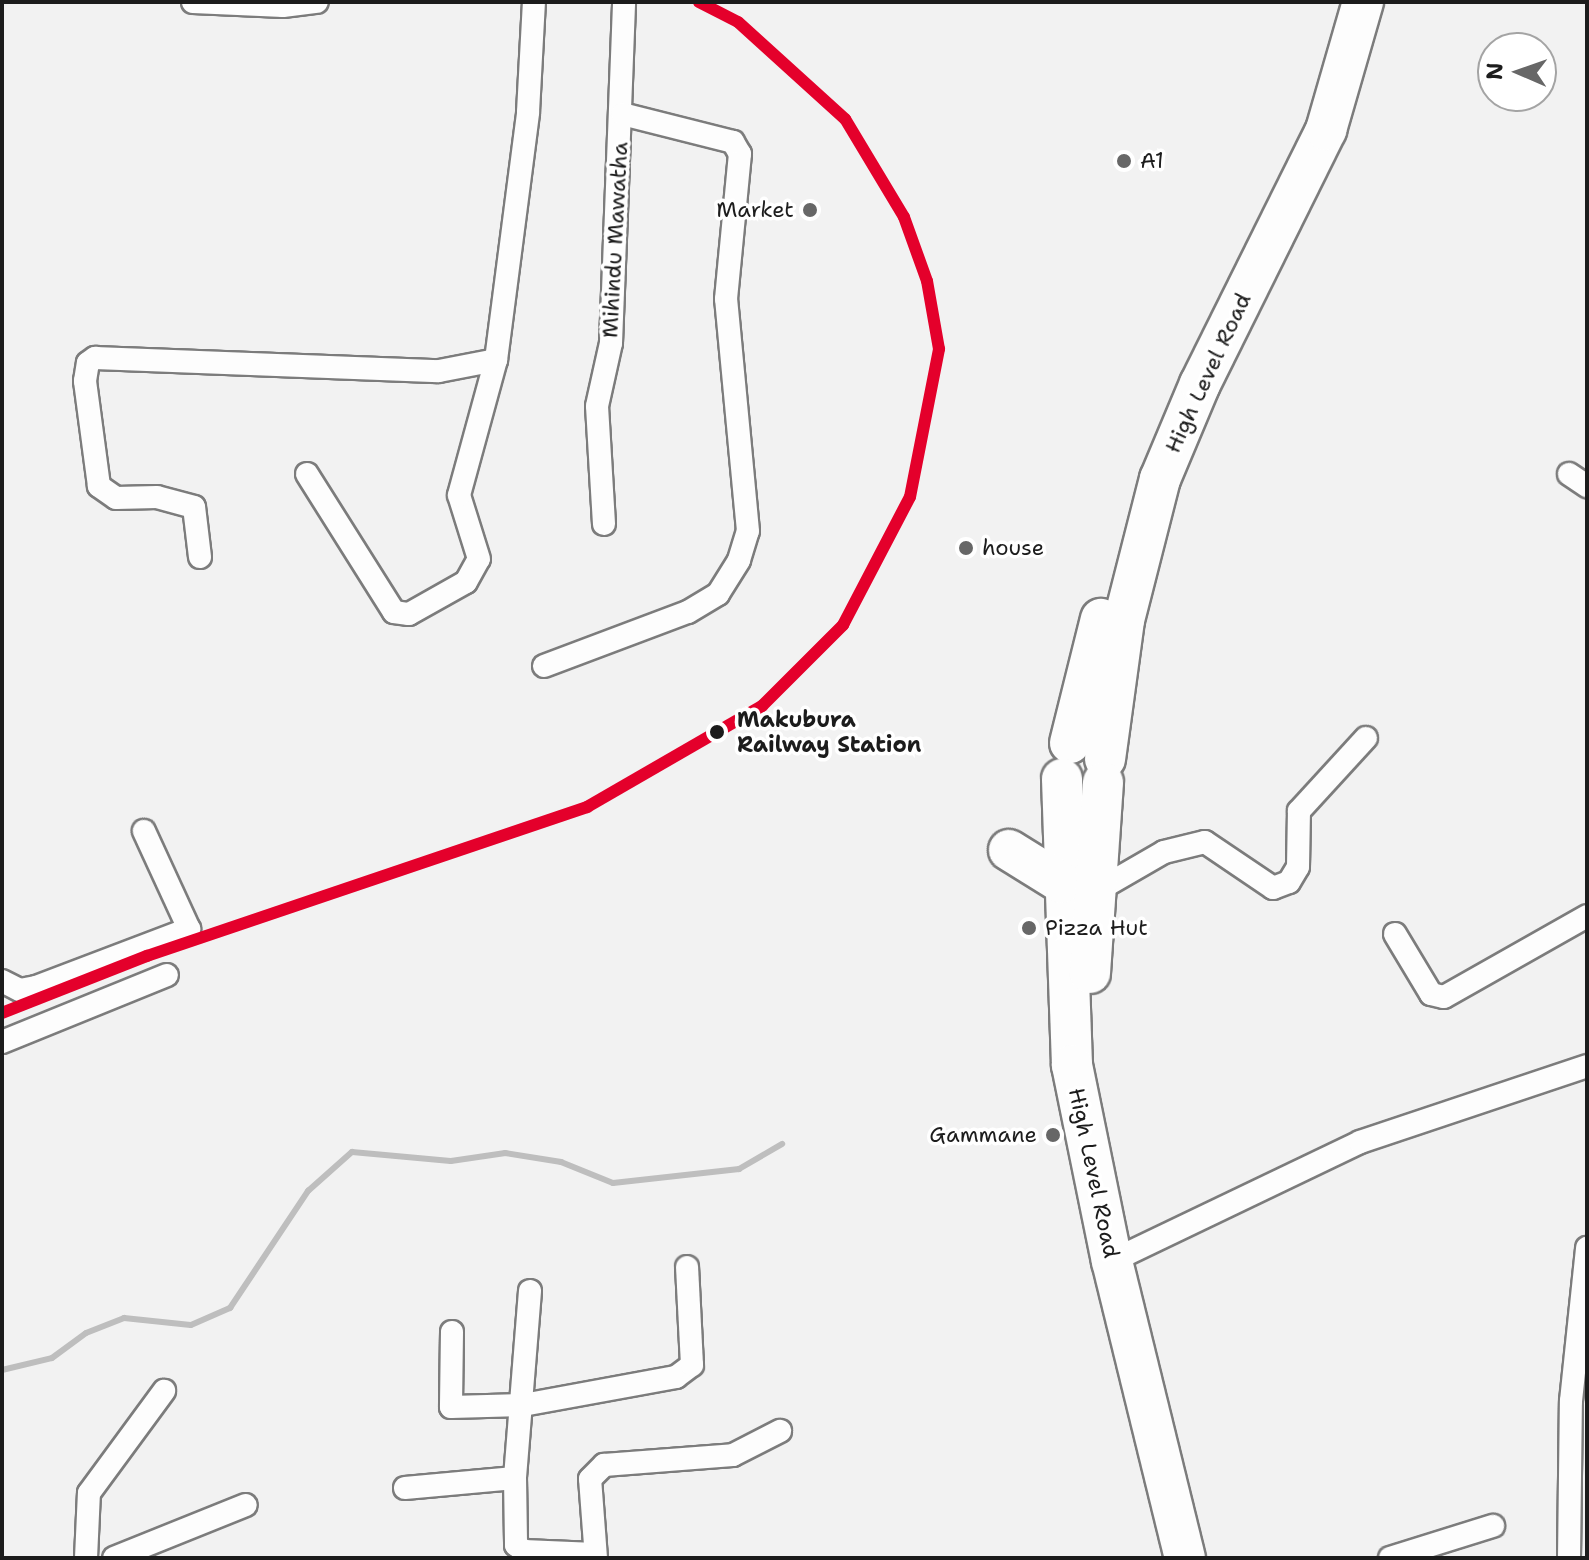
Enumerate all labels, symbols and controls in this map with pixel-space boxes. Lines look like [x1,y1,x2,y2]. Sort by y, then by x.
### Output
north arrow [1477,32,1557,112]
text: N [1480,62,1509,80]
street label: Mihindu Mawatha [597,141,633,339]
place label: A1 [1140,148,1164,174]
marker: A1 [1115,152,1133,170]
place label: Market [716,197,794,223]
marker: Market [801,201,819,219]
street label: High Level Road [1159,289,1257,457]
place label: house [982,535,1044,561]
marker: house [957,539,975,557]
place label: Makubura Railway Station [737,706,921,758]
marker: Makubura Railway Station [704,719,730,745]
place label: Pizza Hut [1045,915,1148,941]
marker: Pizza Hut [1020,919,1038,937]
street label: High Level Road [1063,1086,1125,1260]
place label: Gammane [929,1122,1037,1148]
marker: Gammane [1044,1126,1062,1144]

